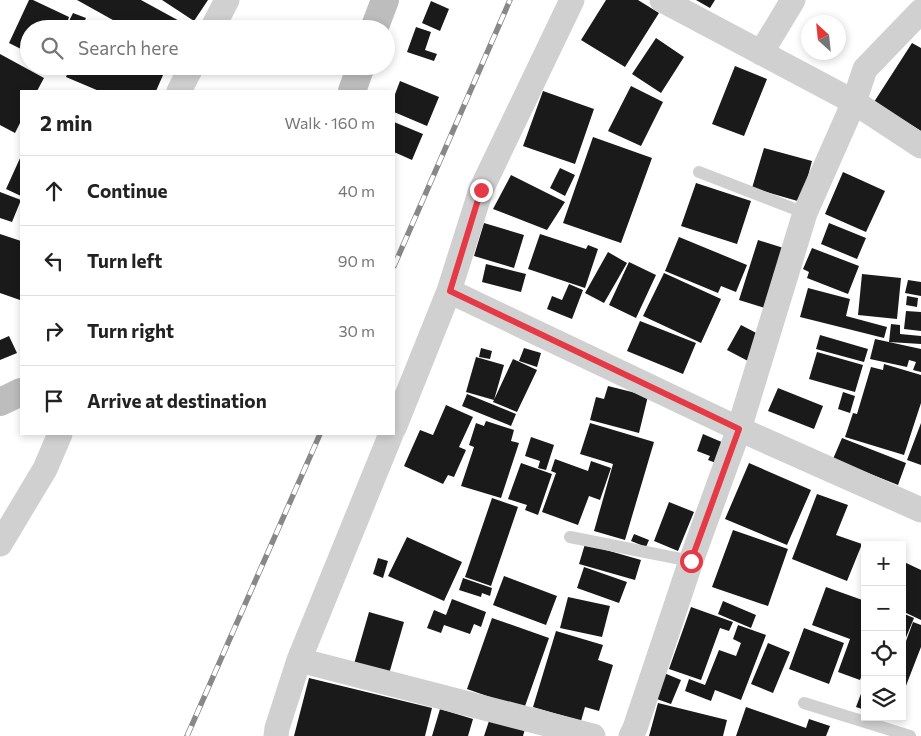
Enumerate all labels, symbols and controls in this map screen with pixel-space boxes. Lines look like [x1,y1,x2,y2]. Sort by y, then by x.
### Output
north arrow [801,15,846,60]
search box [20,20,395,75]
icon: search [38,34,66,62]
text: Search here [78,36,178,59]
text: 2 min [40,110,92,135]
text: Walk · 160 m [285,113,375,132]
icon: ahead [40,177,68,205]
text: Continue [87,179,167,202]
route end [470,179,493,202]
text: 40 m [338,181,375,200]
icon: left [40,247,68,275]
text: Turn left [87,249,162,272]
text: 90 m [338,251,375,270]
icon: right [40,317,68,345]
text: Turn right [87,319,174,342]
text: 30 m [338,321,375,340]
icon: arrive [40,387,68,415]
text: Arrive at destination [87,389,267,412]
map controls [861,541,906,721]
button: + [861,541,906,586]
route start [680,550,703,573]
button: − [861,586,906,631]
button: locate [861,631,906,676]
button: layers [861,676,906,721]

